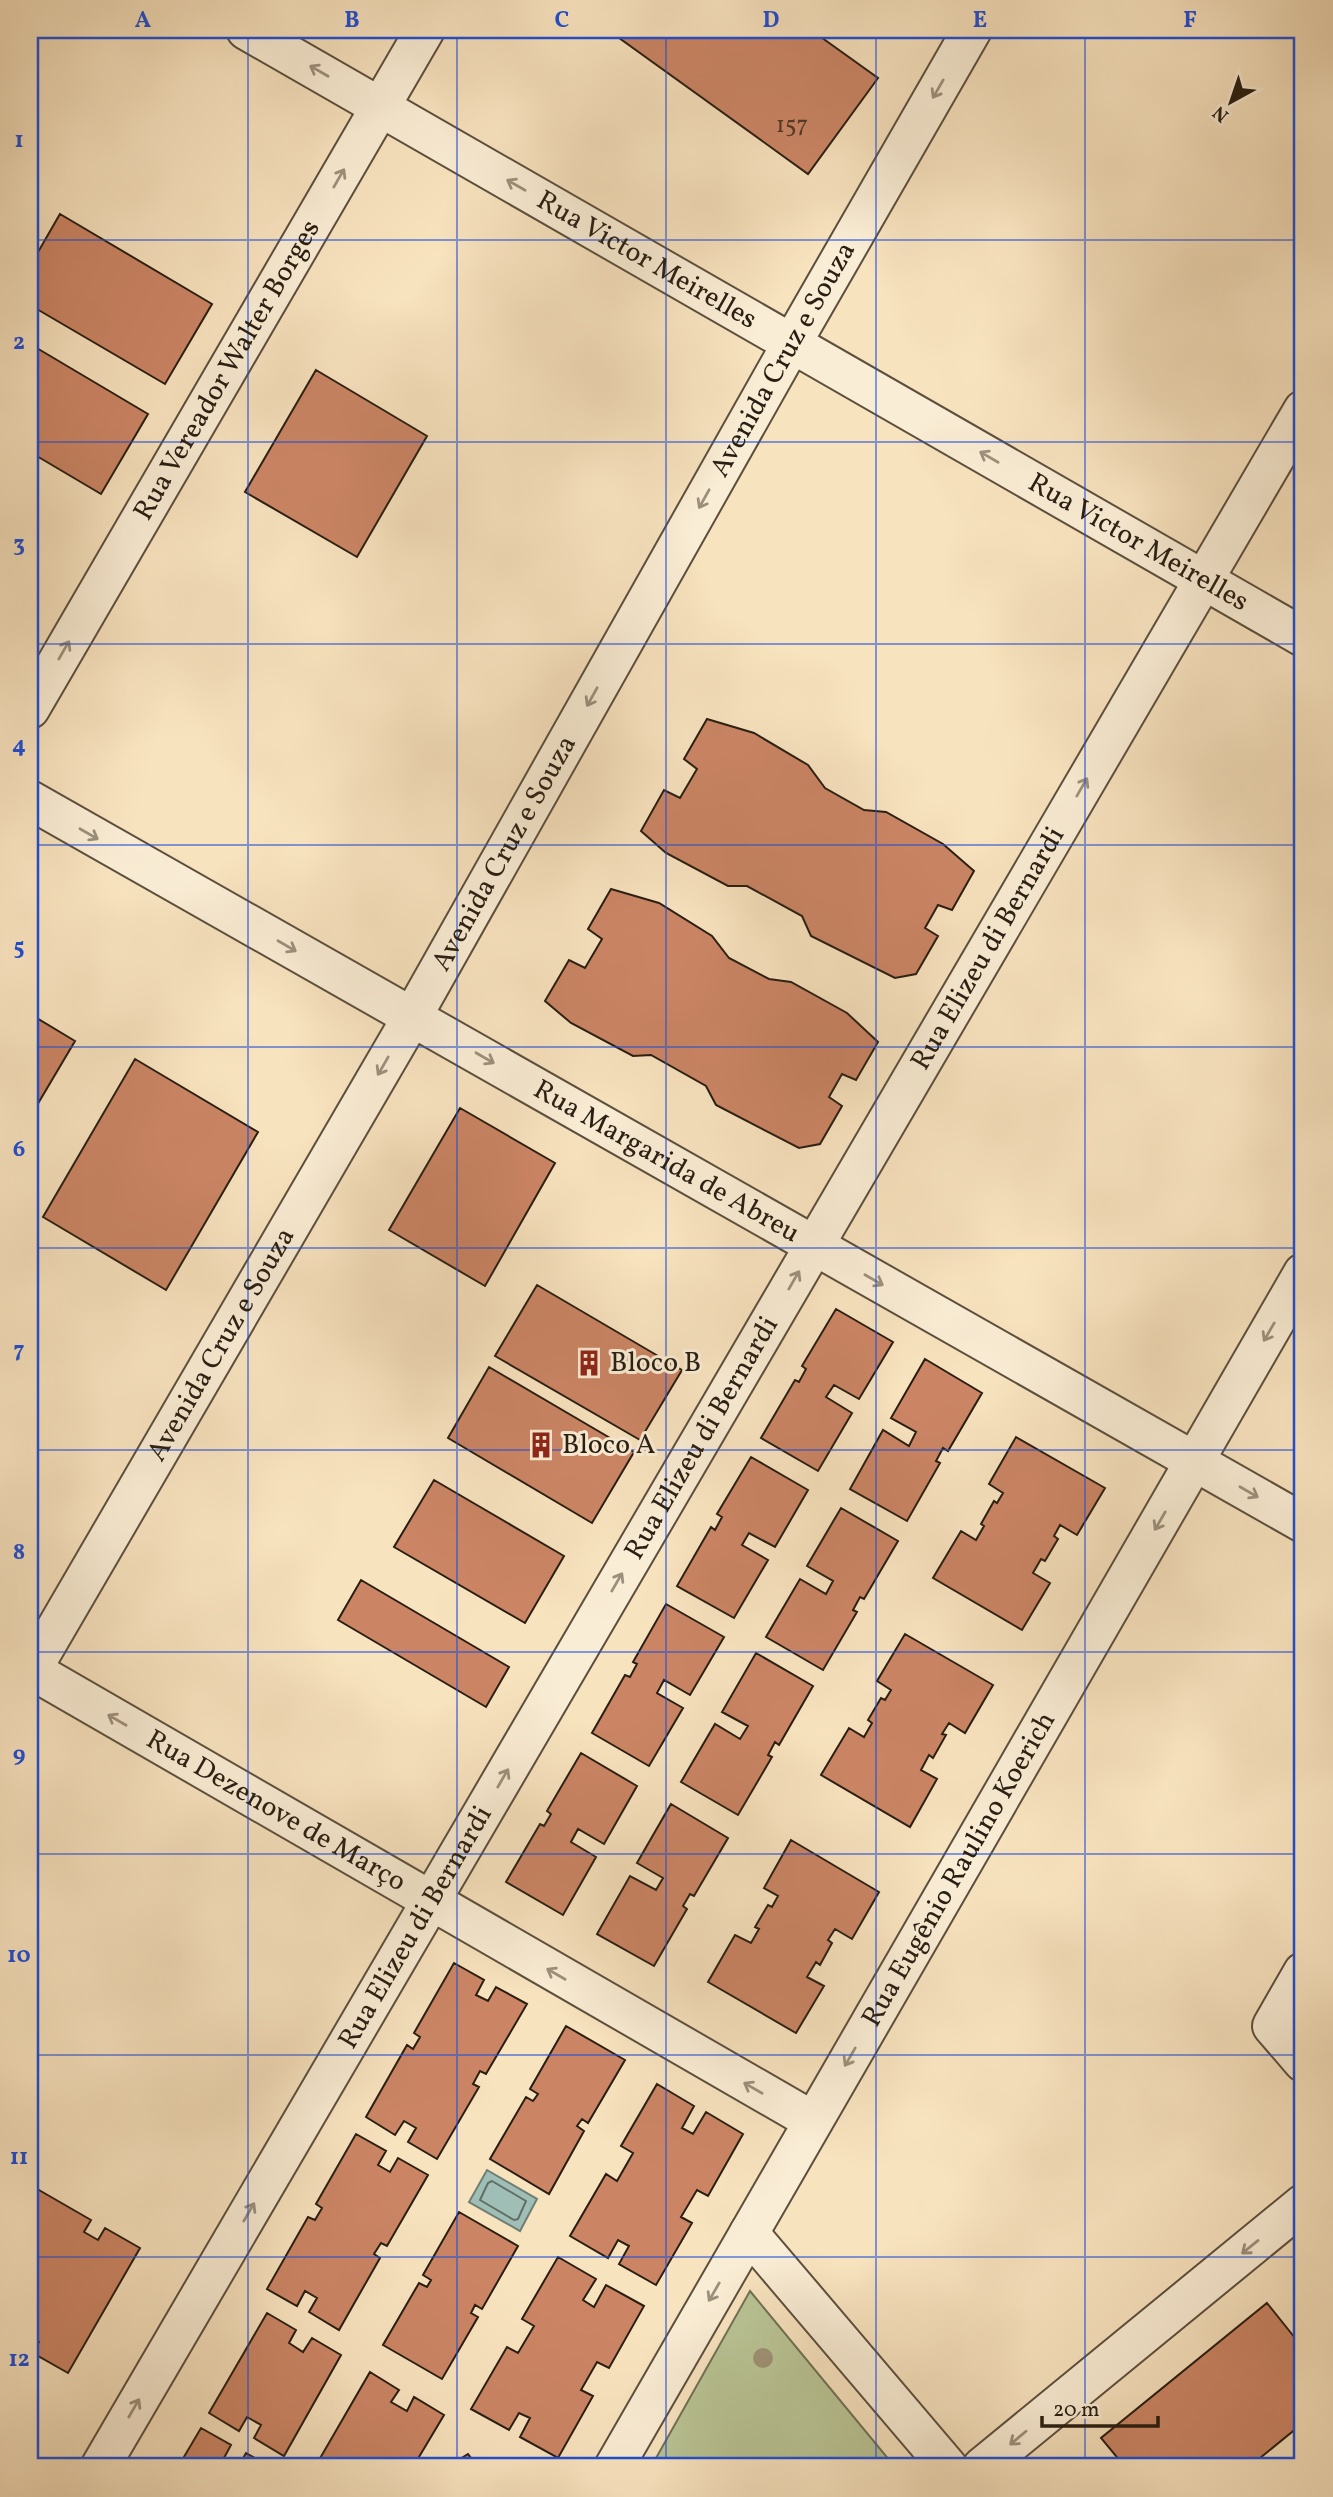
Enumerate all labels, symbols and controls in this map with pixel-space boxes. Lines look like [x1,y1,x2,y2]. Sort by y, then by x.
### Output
text: A [135,5,151,37]
text: B [344,5,360,37]
text: C [555,5,569,37]
text: D [763,5,780,37]
text: E [973,5,987,37]
text: F [1183,5,1197,37]
one-way arrow [309,64,329,78]
north arrow [1196,66,1266,136]
one-way arrow [931,78,944,99]
text: N [1208,99,1235,128]
house number: 157 [776,109,808,143]
text: 1 [14,125,24,157]
one-way arrow [332,169,346,189]
one-way arrow [506,177,526,191]
street label: Rua Victor Meirelles [529,181,764,339]
street label: Rua Vereador Walter Borges [124,213,330,528]
street label: Avenida Cruz e Souza [701,235,866,484]
text: 2 [13,327,25,359]
one-way arrow [980,449,1000,463]
street label: Rua Victor Meirelles [1021,464,1256,621]
one-way arrow [697,489,711,509]
text: 3 [13,529,25,561]
one-way arrow [58,640,71,661]
one-way arrow [585,687,599,707]
street label: Avenida Cruz e Souza [422,728,586,978]
text: 4 [12,730,26,762]
one-way arrow [1075,778,1089,798]
street label: Rua Elizeu di Bernardi [902,820,1074,1077]
one-way arrow [78,828,99,841]
text: 5 [13,932,25,964]
one-way arrow [276,940,297,953]
one-way arrow [474,1052,494,1066]
one-way arrow [376,1056,390,1076]
street label: Rua Margarida de Abreu [526,1070,807,1253]
text: 6 [13,1134,25,1166]
street label: Avenida Cruz e Souza [138,1220,305,1469]
one-way arrow [788,1270,801,1291]
one-way arrow [864,1273,884,1287]
street label: Rua Elizeu di Bernardi [615,1309,788,1567]
one-way arrow [1262,1322,1276,1342]
text: 7 [14,1335,25,1367]
place label: Bloco B [610,1344,701,1383]
building icon: Bloco B [574,1348,604,1378]
place label: Bloco A [562,1426,656,1465]
building icon: Bloco A [526,1430,556,1460]
one-way arrow [1238,1485,1258,1499]
one-way arrow [1153,1510,1167,1530]
text: 8 [13,1537,25,1569]
one-way arrow [611,1573,625,1593]
street label: Rua Eugênio Raulino Koerich [852,1705,1065,2034]
one-way arrow [108,1712,128,1726]
street label: Rua Dezenove de Março [139,1721,413,1901]
text: 9 [13,1739,25,1771]
one-way arrow [496,1769,510,1789]
street label: Rua Elizeu di Bernardi [329,1799,502,2056]
text: 10 [7,1940,31,1972]
one-way arrow [547,1967,567,1981]
one-way arrow [843,2046,856,2067]
one-way arrow [744,2080,764,2094]
text: 11 [10,2142,28,2174]
one-way arrow [242,2202,256,2222]
one-way arrow [1242,2239,1260,2255]
one-way arrow [707,2282,721,2302]
text: 12 [8,2344,30,2376]
scale bar [1042,2385,1158,2429]
text: 20 m [1053,2396,1099,2425]
one-way arrow [128,2399,142,2419]
one-way arrow [1009,2430,1027,2446]

